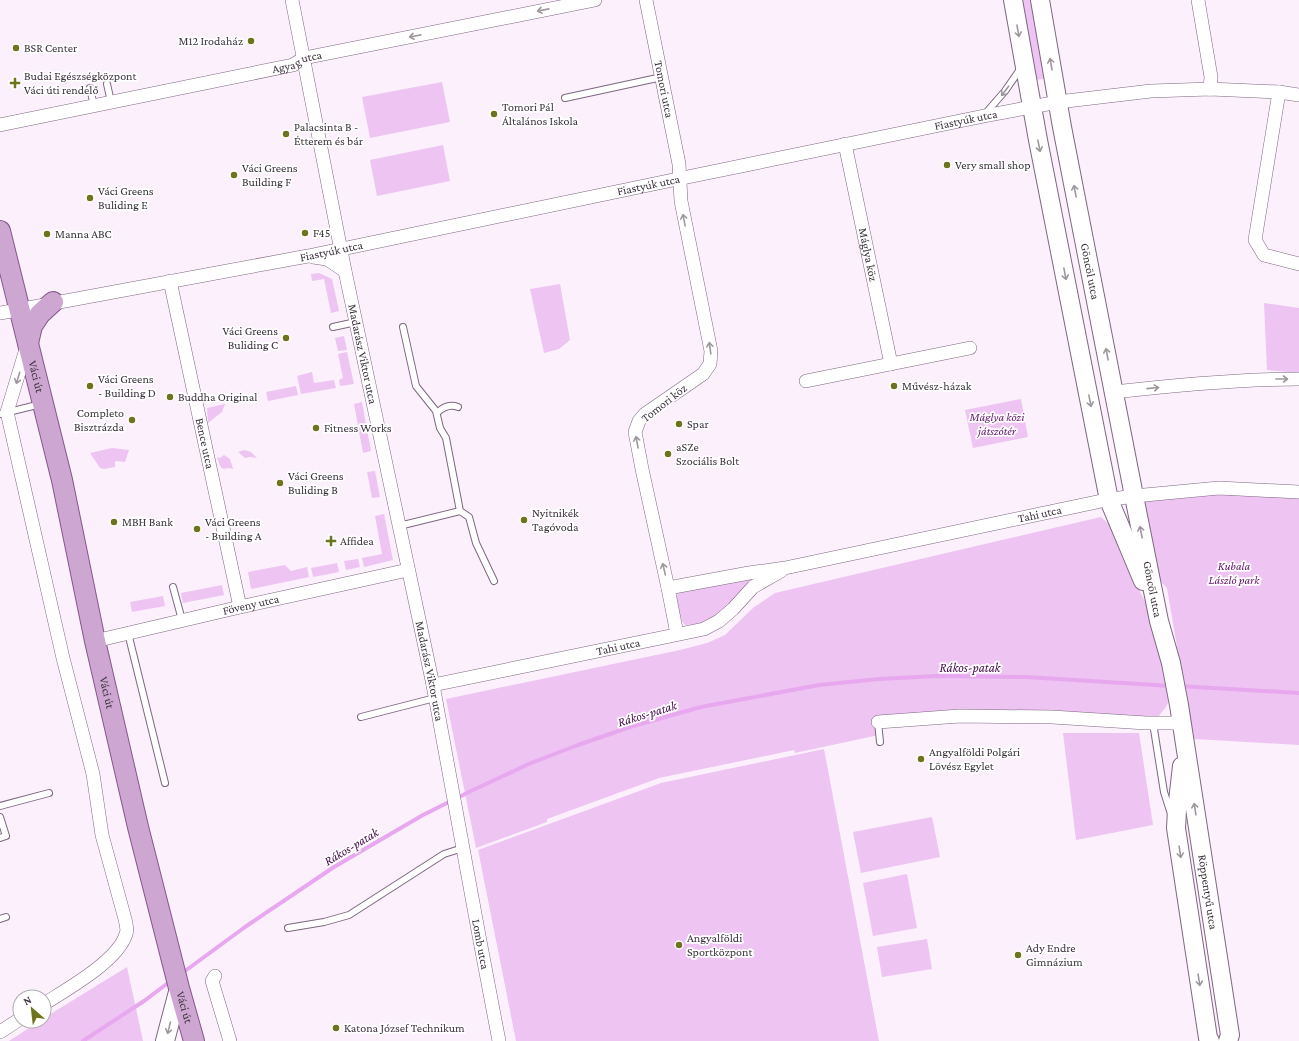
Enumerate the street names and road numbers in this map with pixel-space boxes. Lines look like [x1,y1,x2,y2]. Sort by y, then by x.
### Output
street label: Agyag utca [271,48,324,76]
street label: Tomori utca [651,59,677,119]
street label: Fiastyúk utca [933,107,999,133]
street label: Fiastyúk utca [616,172,682,198]
street label: Máglya köz [856,227,881,283]
street label: Fiastyúk utca [299,238,364,264]
street label: Göncöl utca [1078,242,1103,301]
street label: Madarász Viktor utca [345,303,380,406]
street label: Váci út [26,359,47,395]
street label: Tomori köz [638,381,690,425]
street label: Bence utca [193,417,217,470]
street label: Tahi utca [1016,503,1063,526]
street label: Göncöl utca [1140,560,1165,619]
street label: Föveny utca [221,592,281,618]
street label: Madarász Viktor utca [413,620,447,723]
street label: Tahi utca [595,635,642,658]
street label: Váci út [96,675,118,711]
street label: Röppentyű utca [1195,854,1221,931]
street label: Lomb utca [469,918,492,971]
street label: Váci út [173,990,196,1026]

